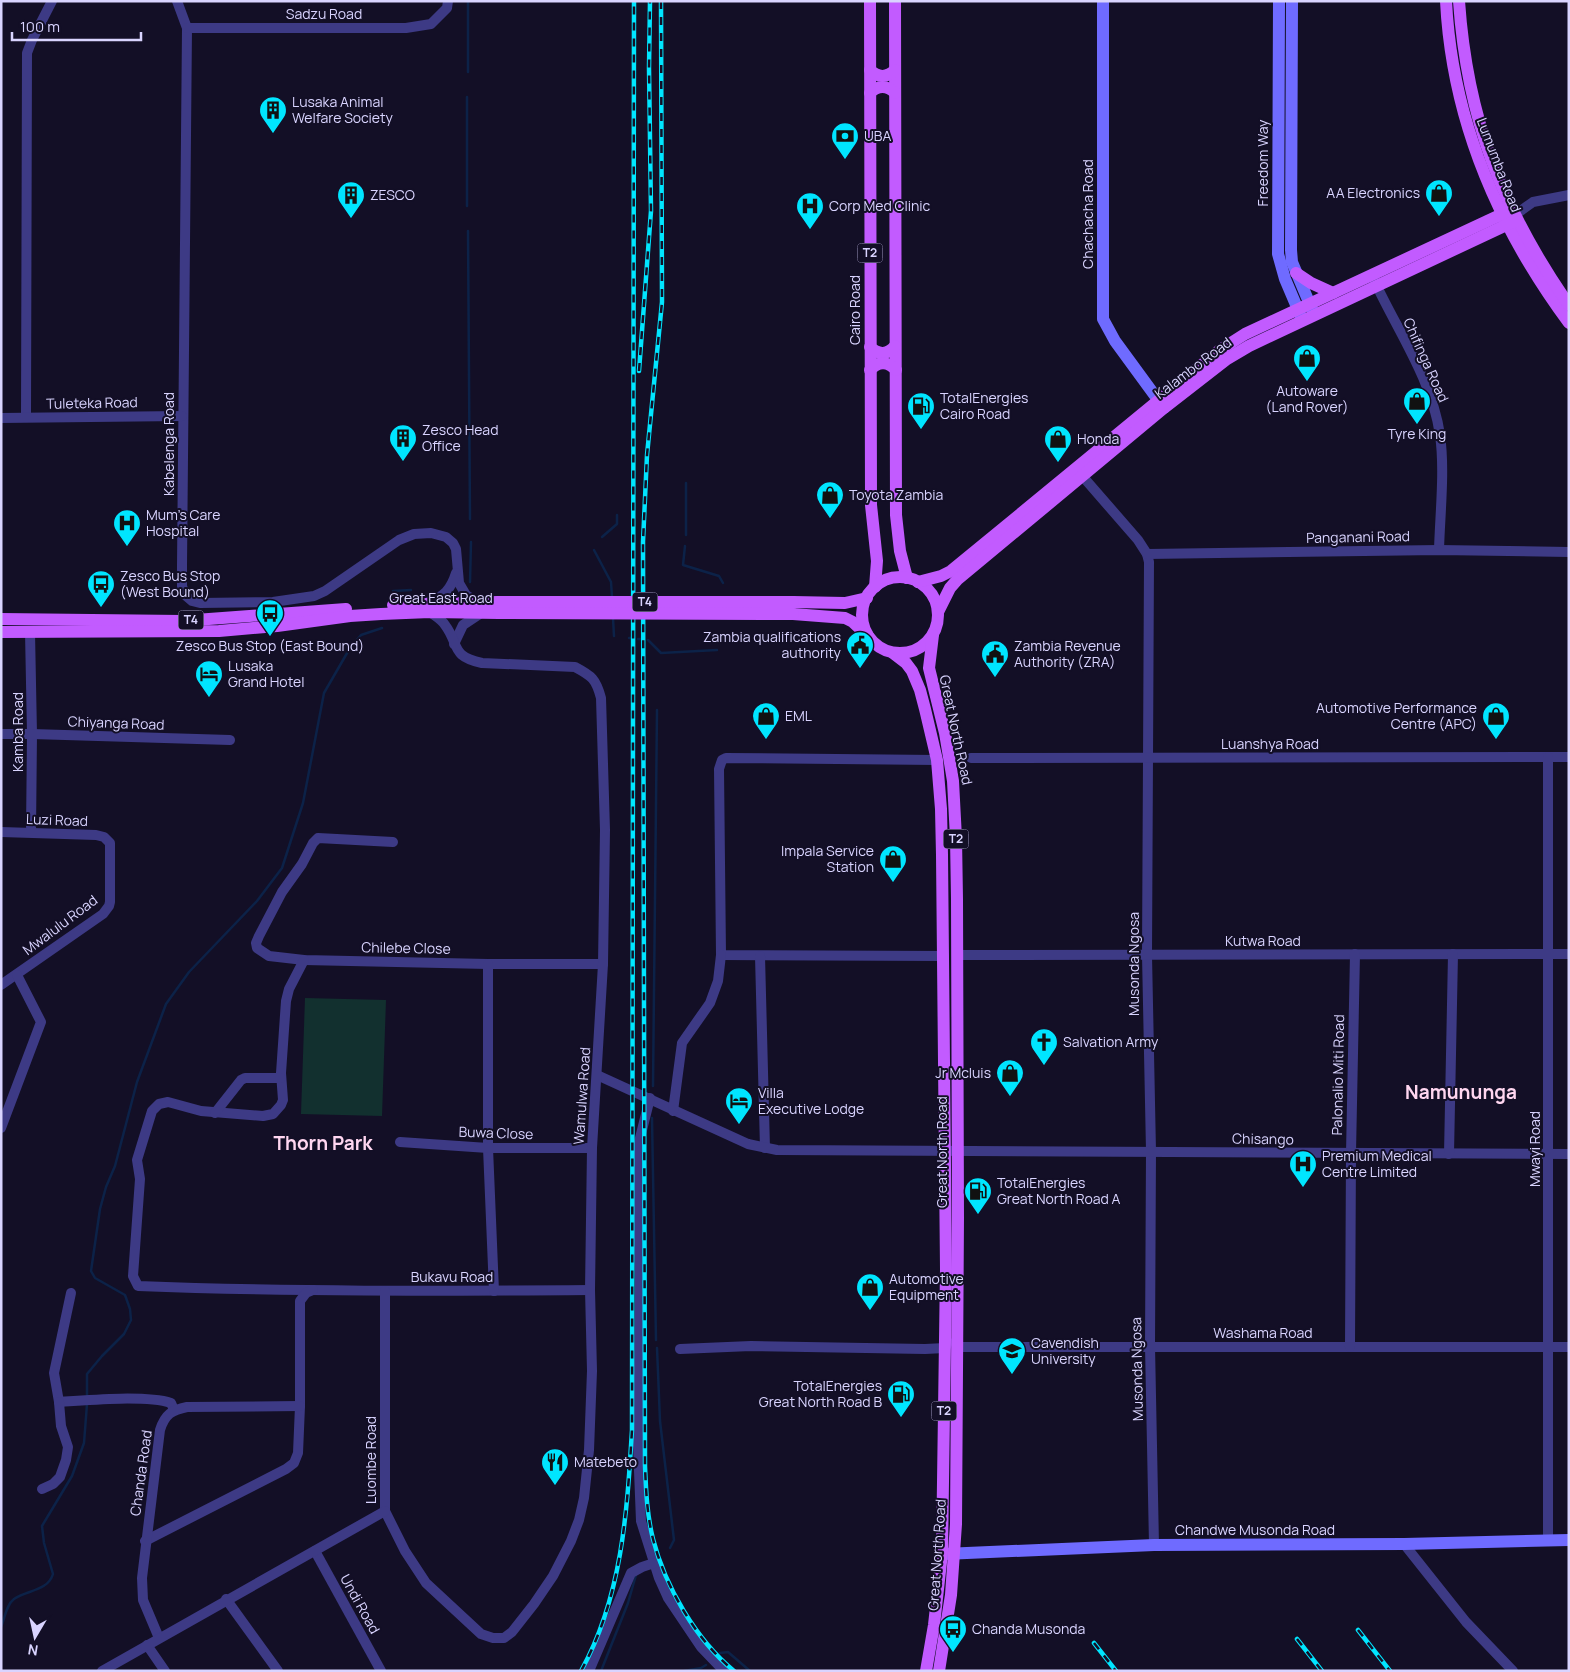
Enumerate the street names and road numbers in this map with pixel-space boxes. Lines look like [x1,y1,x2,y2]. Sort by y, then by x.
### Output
street label: Sadzu Road [286,4,362,23]
street label: Lumumba Road [1473,115,1526,215]
street label: Freedom Way [1253,119,1272,206]
street label: Chachacha Road [1078,159,1097,269]
road number: T2 [858,244,882,262]
street label: Cairo Road [845,275,864,345]
street label: Chifinga Road [1399,315,1454,405]
street label: Kalambo Road [1150,332,1235,403]
street label: Tuleteka Road [46,392,138,413]
street label: Kabelenga Road [159,392,178,496]
street label: Panganani Road [1306,526,1410,547]
street label: Great East Road [389,588,493,607]
road number: T4 [632,592,658,612]
road number: T4 [178,610,204,630]
street label: Great North Road [936,673,977,787]
street label: Kamba Road [8,692,27,772]
street label: Chiyanga Road [67,711,165,734]
street label: Luanshya Road [1221,734,1319,753]
street label: Luzi Road [26,809,88,830]
road number: T2 [944,830,968,849]
street label: Mwalulu Road [18,890,101,959]
street label: Musonda Ngosa [1124,912,1143,1016]
street label: Kutwa Road [1225,931,1301,950]
street label: Chilebe Close [361,937,451,958]
street label: Palonalio Miti Road [1327,1014,1348,1136]
street label: Wamulwa Road [569,1047,594,1145]
street label: Great North Road [932,1096,951,1208]
street label: Mwayi Road [1525,1111,1544,1187]
street label: Buwa Close [458,1122,534,1143]
street label: Chisango [1232,1128,1294,1149]
street label: Bukavu Road [411,1267,493,1286]
street label: Musonda Ngosa [1126,1317,1147,1421]
street label: Washama Road [1213,1323,1313,1342]
road number: T2 [932,1402,956,1420]
street label: Luombe Road [361,1416,380,1504]
street label: Chanda Road [125,1429,156,1517]
street label: Great North Road [923,1499,950,1611]
street label: Chandwe Musonda Road [1175,1520,1335,1539]
street label: Undi Road [336,1570,385,1637]

